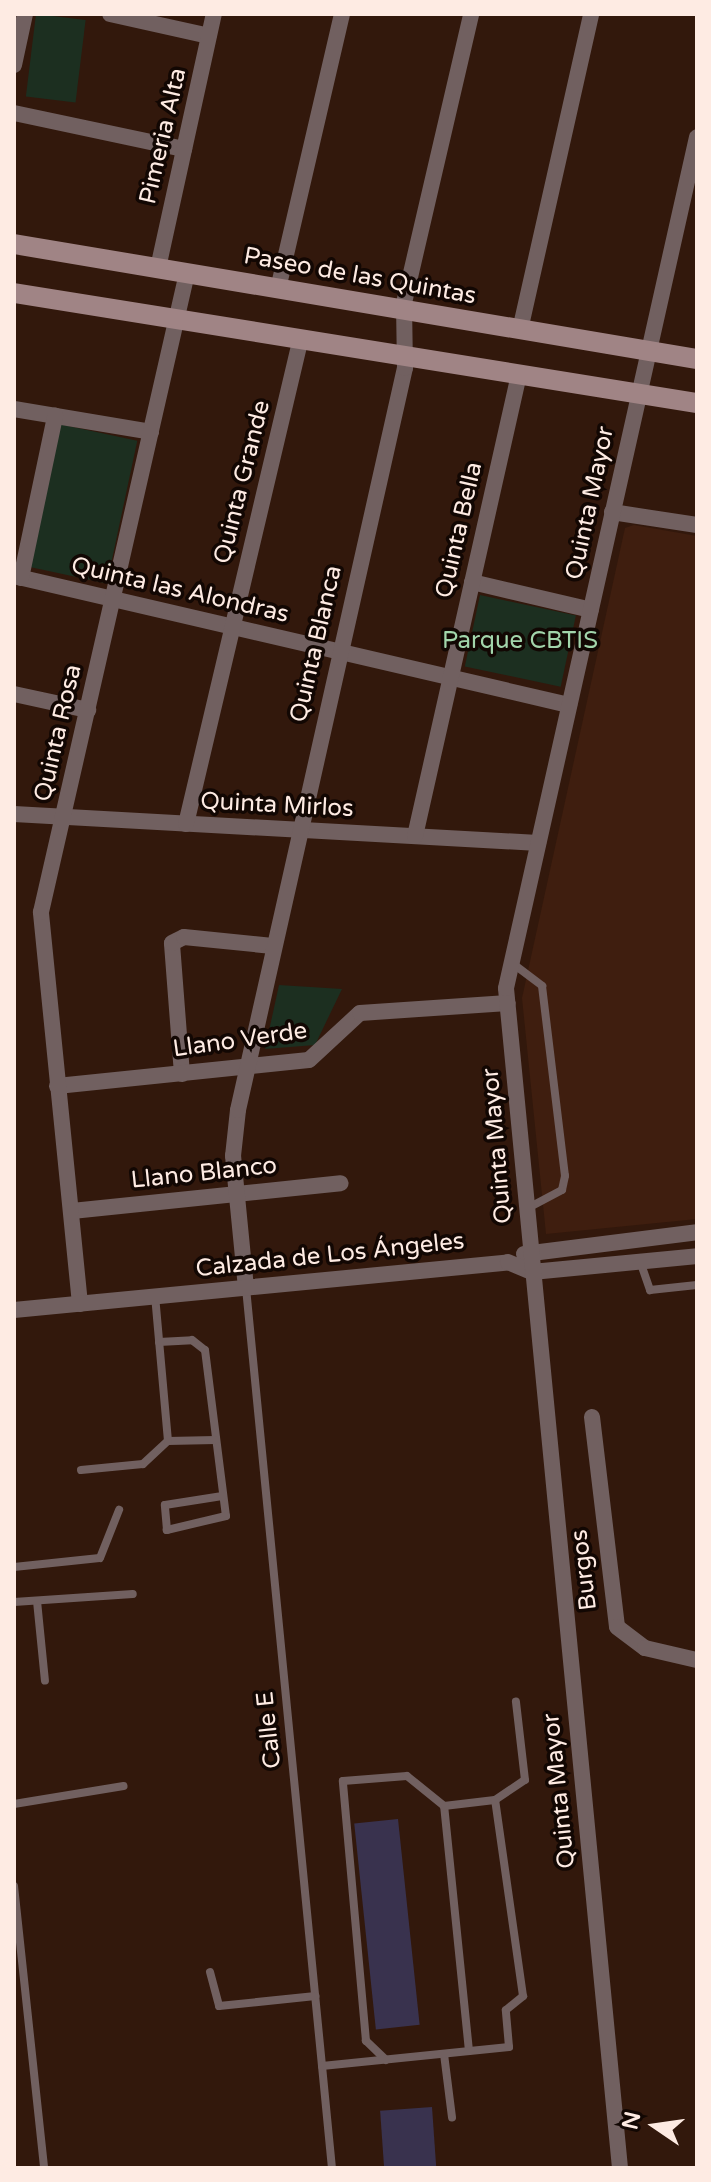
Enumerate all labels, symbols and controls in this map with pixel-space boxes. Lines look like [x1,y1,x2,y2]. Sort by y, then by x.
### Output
street label: Pimeria Alta [133,65,193,207]
street label: Paseo de las Quintas [242,241,478,311]
street label: Quinta Grande [208,397,276,567]
street label: Quinta Mayor [560,424,620,582]
street label: Quinta Bella [429,459,489,601]
street label: Quinta las Alondras [68,551,292,629]
street label: Quinta Blanca [284,563,348,725]
park label: Parque CBTIS [442,627,598,655]
street label: Quinta Rosa [28,662,88,804]
street label: Quinta Mirlos [200,787,354,823]
street label: Llano Verde [171,1016,309,1064]
street label: Quinta Mayor [476,1067,518,1225]
street label: Llano Blanco [130,1151,278,1195]
street label: Calzada de Los Ángeles [194,1227,466,1283]
street label: Burgos [565,1528,603,1612]
street label: Calle E [251,1690,287,1770]
street label: Quinta Mayor [537,1712,581,1870]
north arrow [615,2086,695,2166]
text: N [617,2109,646,2132]

